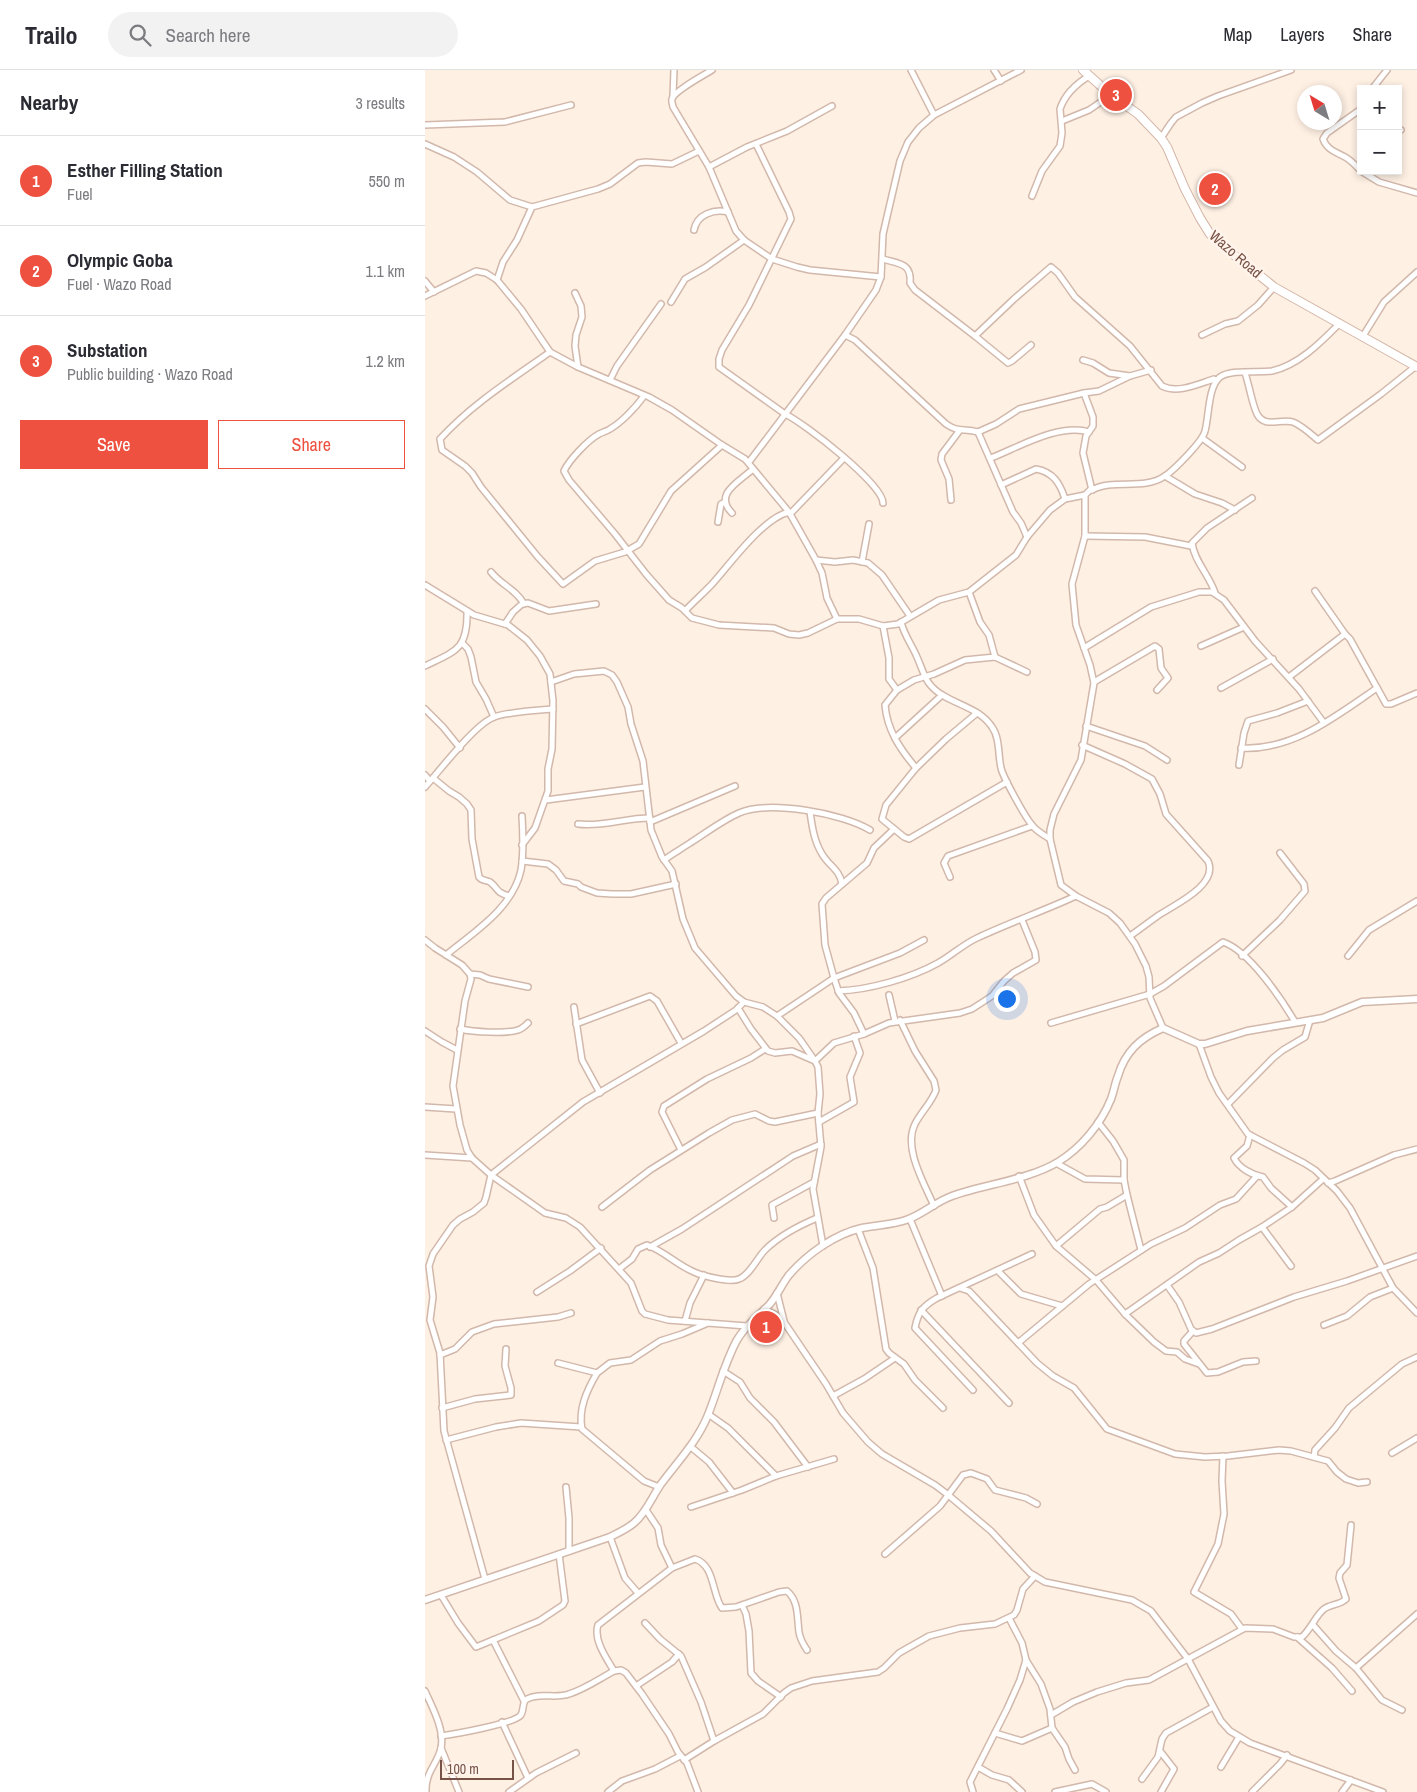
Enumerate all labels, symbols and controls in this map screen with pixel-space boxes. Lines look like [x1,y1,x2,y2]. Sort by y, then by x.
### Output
search box [108,12,458,57]
text: Trailo [25,19,78,51]
icon: search [126,21,154,49]
text: Search here [166,22,250,48]
text: Map [1224,22,1252,47]
text: Layers [1280,22,1325,47]
text: Share [1353,22,1392,47]
pin: 3 [1100,76,1132,114]
north arrow [1297,85,1342,130]
map controls [1357,85,1402,175]
button: + [1357,85,1402,130]
text: Nearby [20,88,78,117]
text: 3 results [355,92,405,114]
button: − [1357,130,1402,175]
text: Esther Filling Station [67,157,223,183]
text: 1 [32,170,40,192]
text: 550 m [369,170,405,192]
pin: 2 [1199,170,1231,208]
text: Fuel [67,183,93,205]
street label: Wazo Road [1205,225,1267,283]
text: Olympic Goba [67,247,173,273]
text: 2 [32,260,40,282]
text: 1.1 km [366,260,405,282]
text: Fuel · Wazo Road [67,273,172,295]
text: Substation [67,337,148,363]
text: 3 [32,350,40,372]
text: 1.2 km [366,350,405,372]
text: Public building · Wazo Road [67,363,233,385]
button: Save [20,420,208,469]
button: Share [218,420,405,469]
your location [994,986,1020,1012]
pin: 1 [750,1308,782,1346]
scale bar [440,1757,514,1780]
text: 100 m [447,1760,479,1778]

